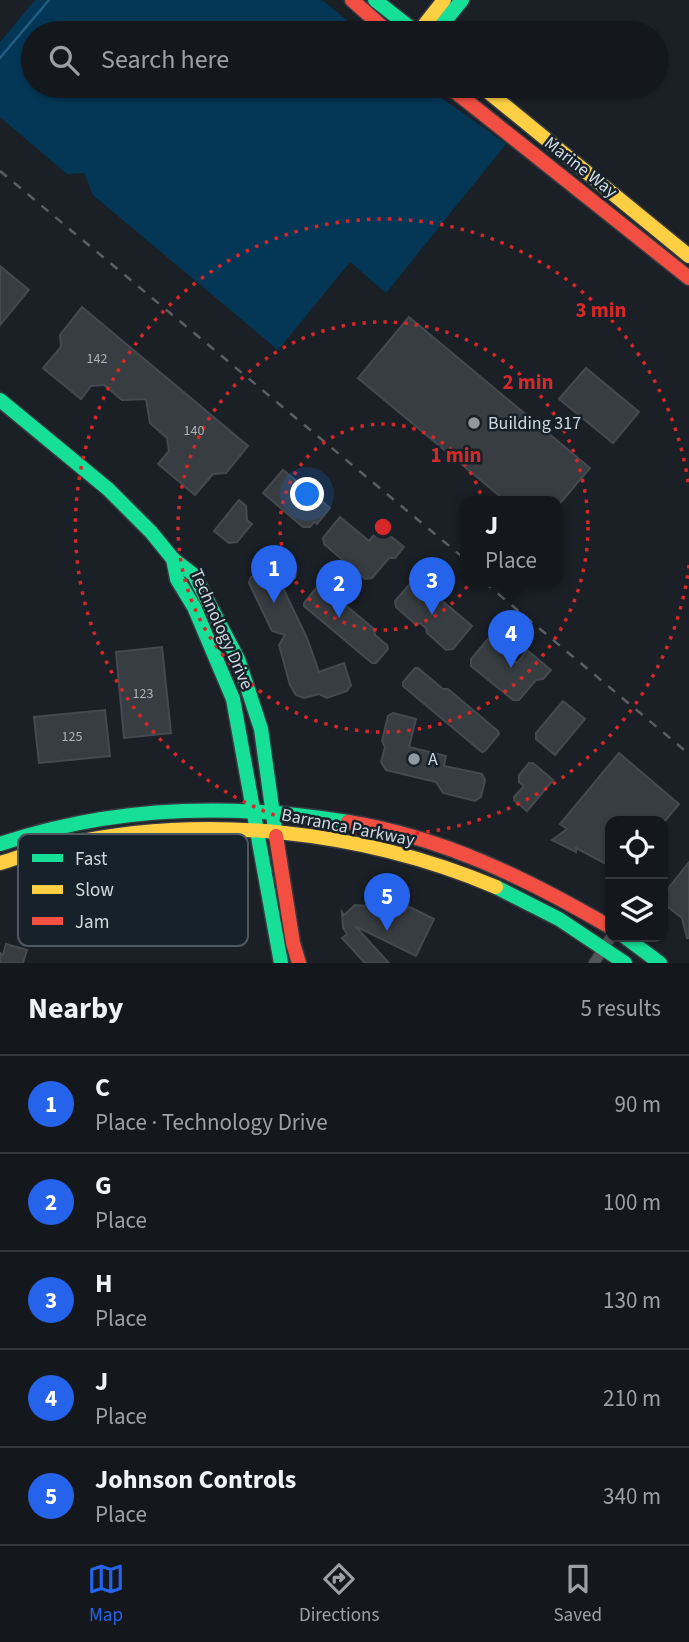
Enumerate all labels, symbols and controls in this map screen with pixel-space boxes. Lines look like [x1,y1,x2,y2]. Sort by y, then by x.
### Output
search box [21,21,668,98]
icon: search [45,41,83,79]
text: Search here [101,41,229,78]
street label: Marine Way [539,131,623,204]
text: 3 min [575,295,627,325]
house number: 142 [87,349,107,369]
text: 2 min [502,367,554,397]
place label: Building 317 [488,411,581,436]
marker: Building 317 [466,415,482,431]
house number: 140 [184,421,204,441]
text: 1 min [430,440,482,470]
your location [290,477,324,511]
popup [460,496,562,587]
text: J [485,507,498,544]
centre of rings [371,515,395,539]
text: Place [485,544,537,577]
pin: 1 [251,545,297,603]
pin: 3 [409,557,455,615]
pin: 2 [316,560,362,618]
street label: Technology Drive [184,565,259,694]
pin: 4 [488,610,534,668]
house number: 123 [133,684,153,704]
house number: 125 [62,727,82,747]
place label: A [428,747,438,772]
marker: A [406,751,422,767]
street label: Barranca Parkway [279,802,417,853]
map controls [605,816,668,942]
button: locate [605,816,668,879]
legend [18,834,248,946]
text: Fast [75,846,108,873]
pin: 5 [364,873,410,931]
text: Slow [75,877,114,904]
button: layers [605,879,668,942]
text: Jam [75,909,109,936]
text: Nearby [28,987,123,1030]
text: 5 results [581,992,661,1025]
text: C [95,1069,110,1106]
text: 1 [45,1088,57,1121]
text: 90 m [614,1088,661,1121]
text: Place · Technology Drive [95,1106,328,1139]
text: G [95,1167,112,1204]
text: 2 [45,1186,57,1219]
text: 100 m [603,1186,661,1219]
text: Place [95,1204,147,1237]
text: H [95,1265,113,1302]
text: 3 [45,1284,57,1317]
text: 130 m [603,1284,661,1317]
text: Place [95,1302,147,1335]
text: J [95,1363,108,1400]
text: 4 [45,1382,57,1415]
text: 210 m [603,1382,661,1415]
text: Place [95,1400,147,1433]
text: Johnson Controls [95,1461,296,1498]
text: 5 [45,1480,57,1513]
text: 340 m [603,1480,661,1513]
text: Place [95,1498,147,1531]
tab: Map [87,1560,125,1629]
tab: Directions [299,1560,379,1629]
tab: Saved [553,1560,602,1629]

